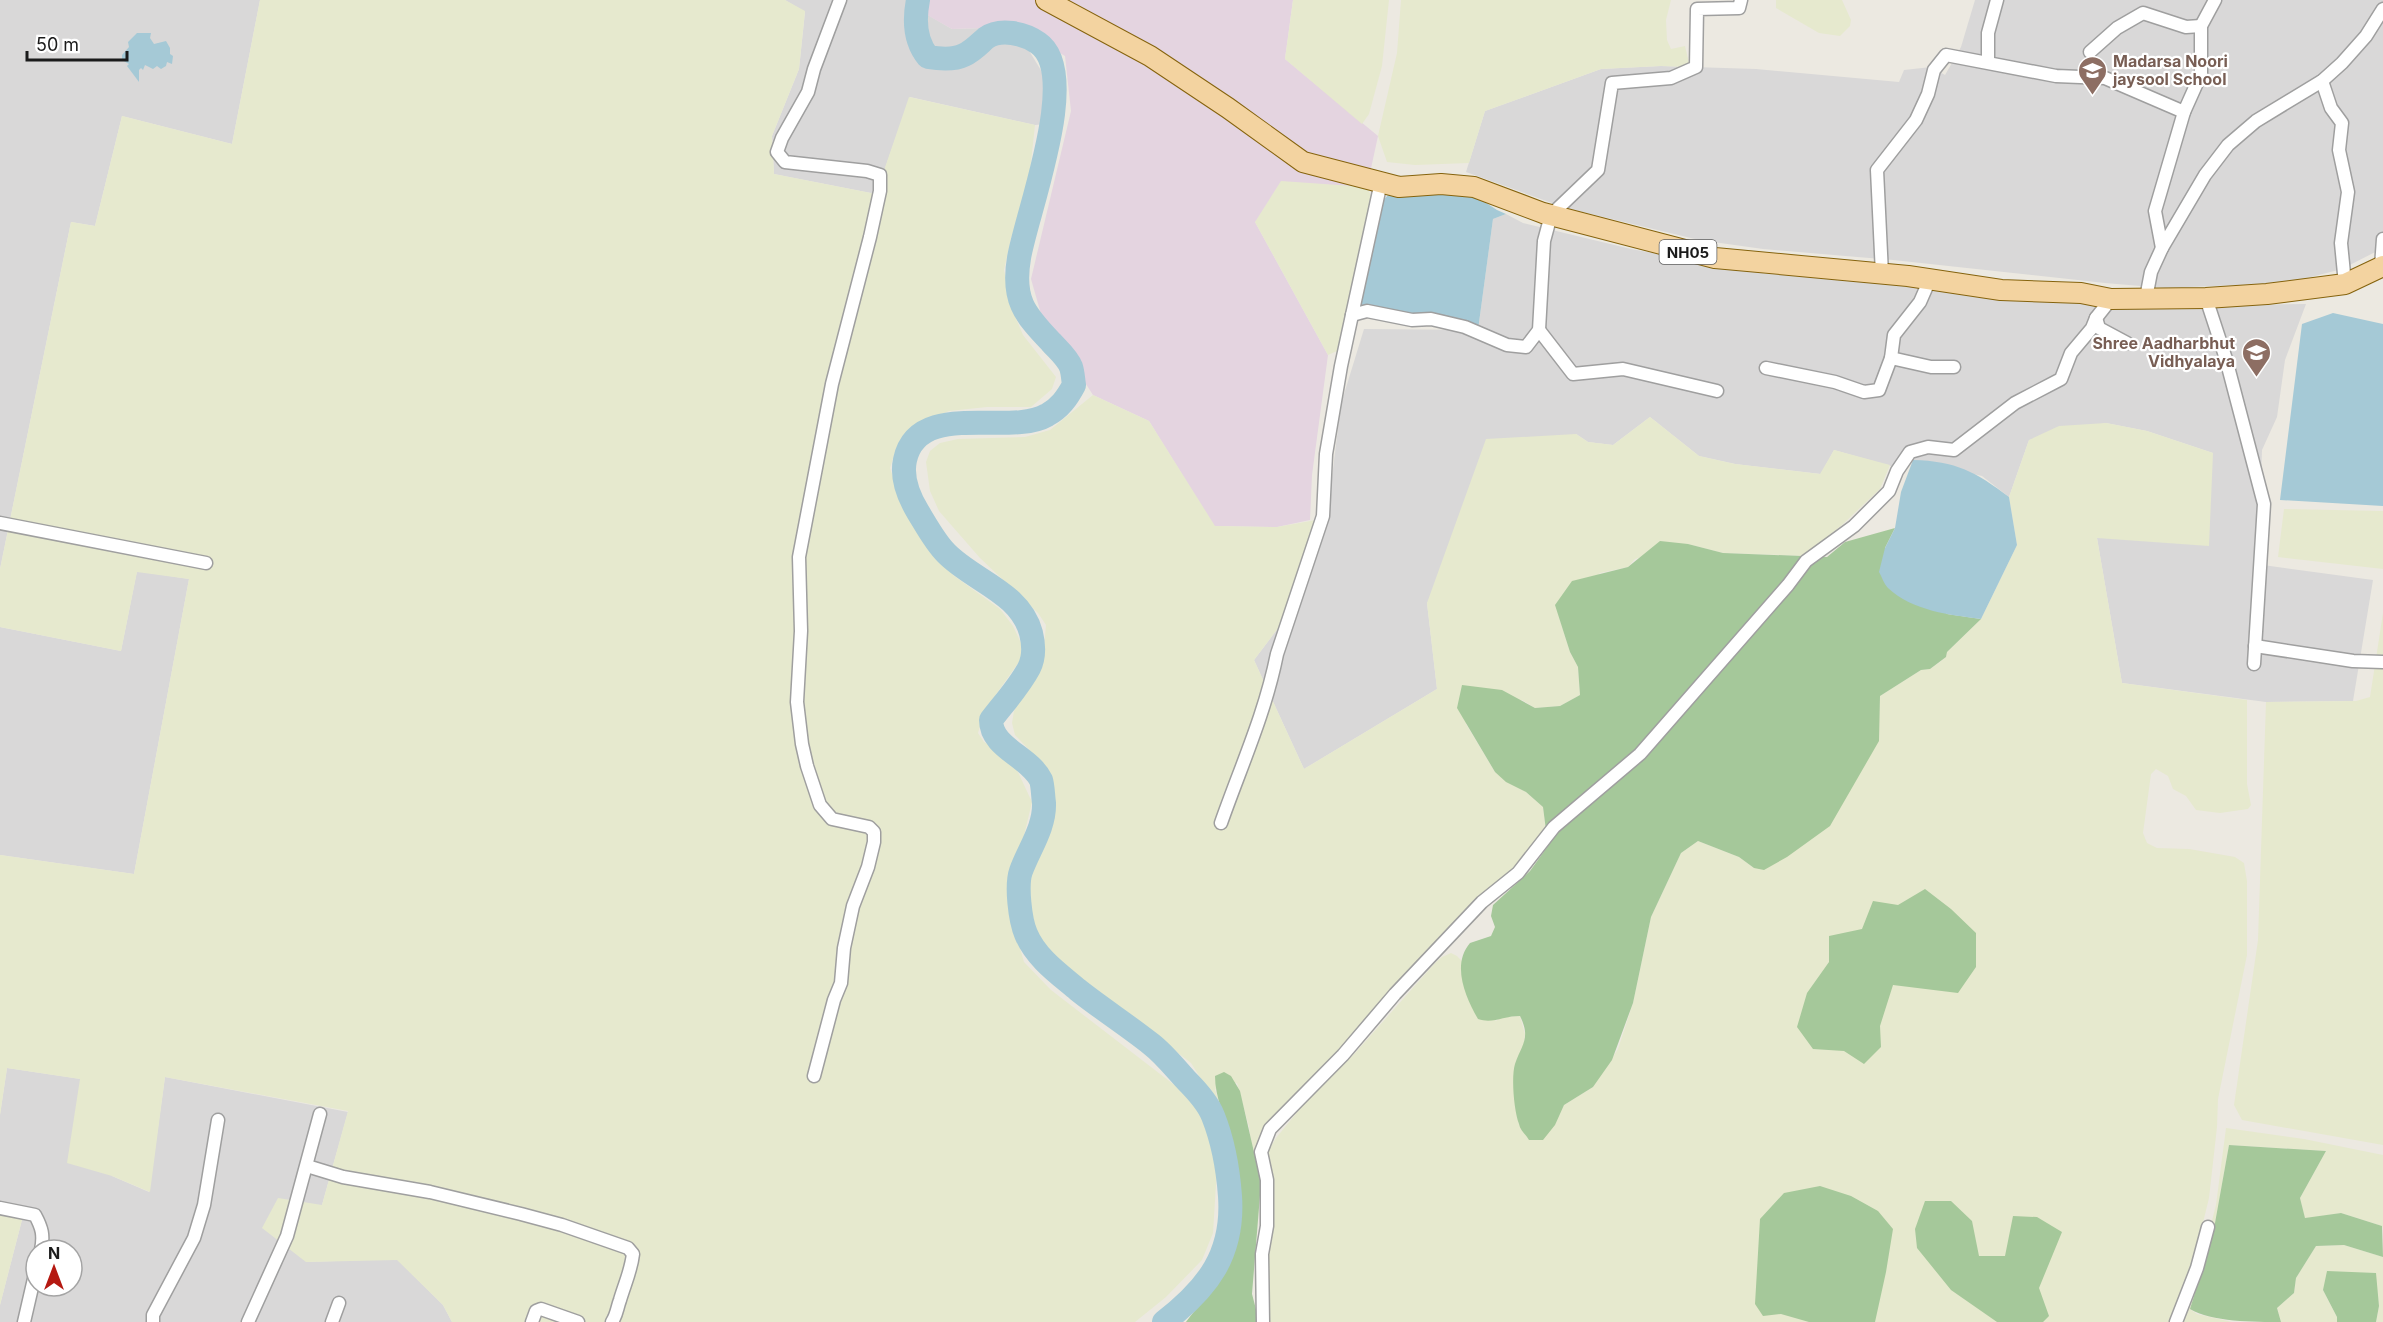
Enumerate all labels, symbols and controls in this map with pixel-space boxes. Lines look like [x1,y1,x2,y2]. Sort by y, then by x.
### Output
scale bar [27,24,128,62]
text: 50 m [36,34,79,55]
place label: Madarsa Noori jaysool School [2112,51,2228,89]
school or university icon: Madarsa Noori jaysool School [2076,54,2108,96]
road number: NH05 [1660,240,1716,264]
place label: Shree Aadharbhut Vidhyalaya [2092,333,2235,371]
school or university icon: Shree Aadharbhut Vidhyalaya [2240,336,2272,378]
north arrow [24,1238,84,1298]
text: N [48,1243,60,1263]

